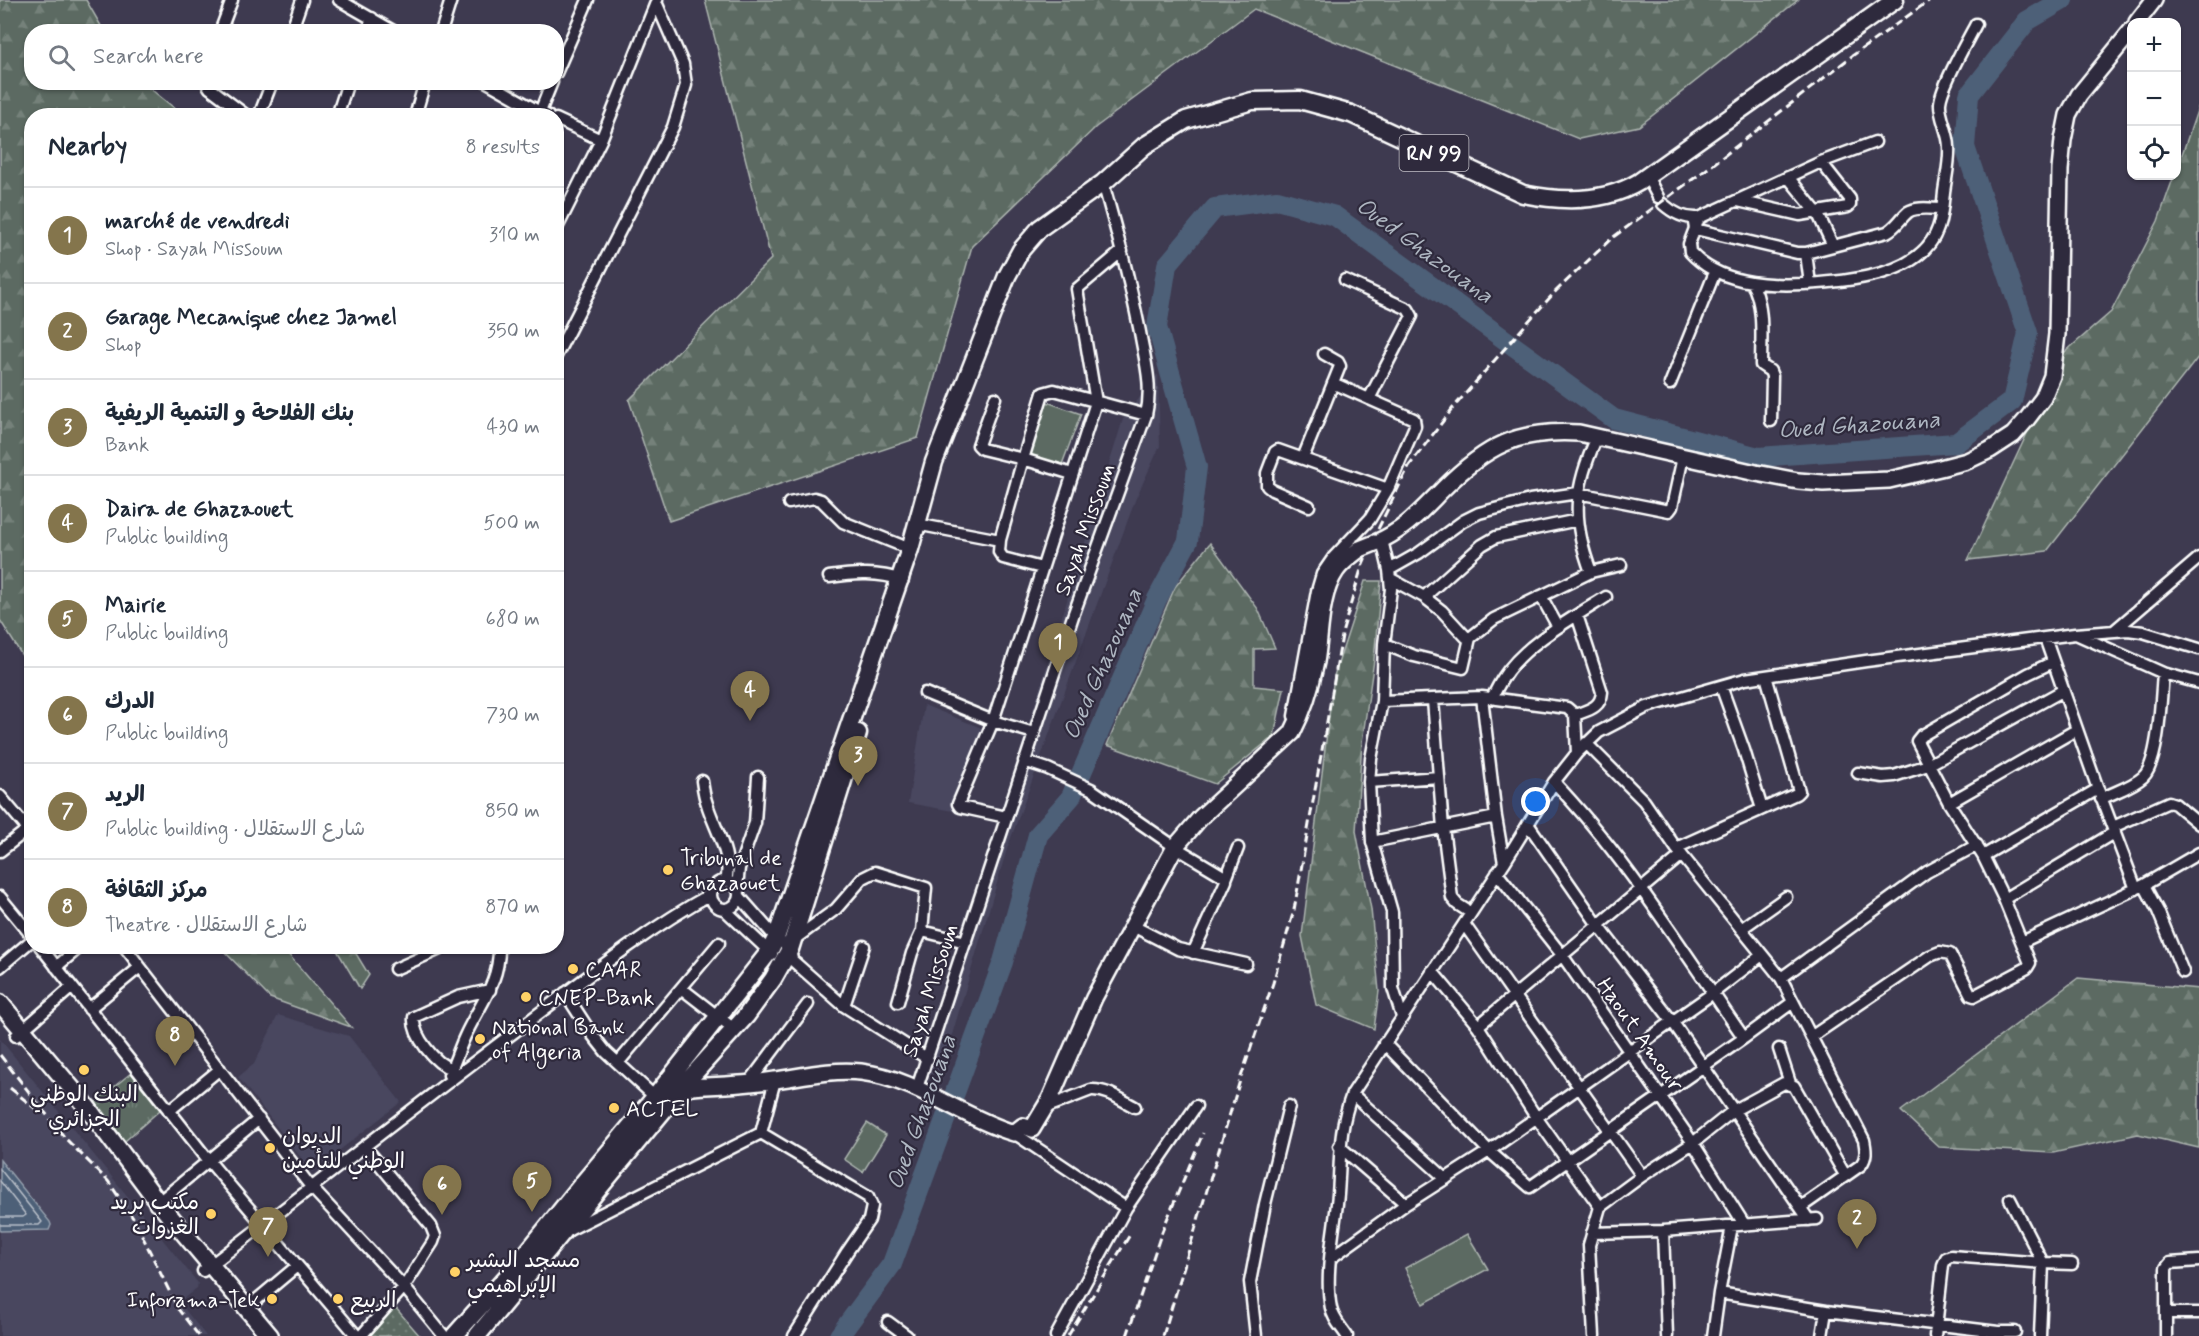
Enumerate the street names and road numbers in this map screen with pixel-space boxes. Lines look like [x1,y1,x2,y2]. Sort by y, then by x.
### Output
road number: RN 99 [1400,135,1468,171]
street label: Sayah Missoum [1049,460,1123,600]
street label: Sayah Missoum [896,920,966,1061]
street label: Haout Amour [1590,973,1689,1098]

